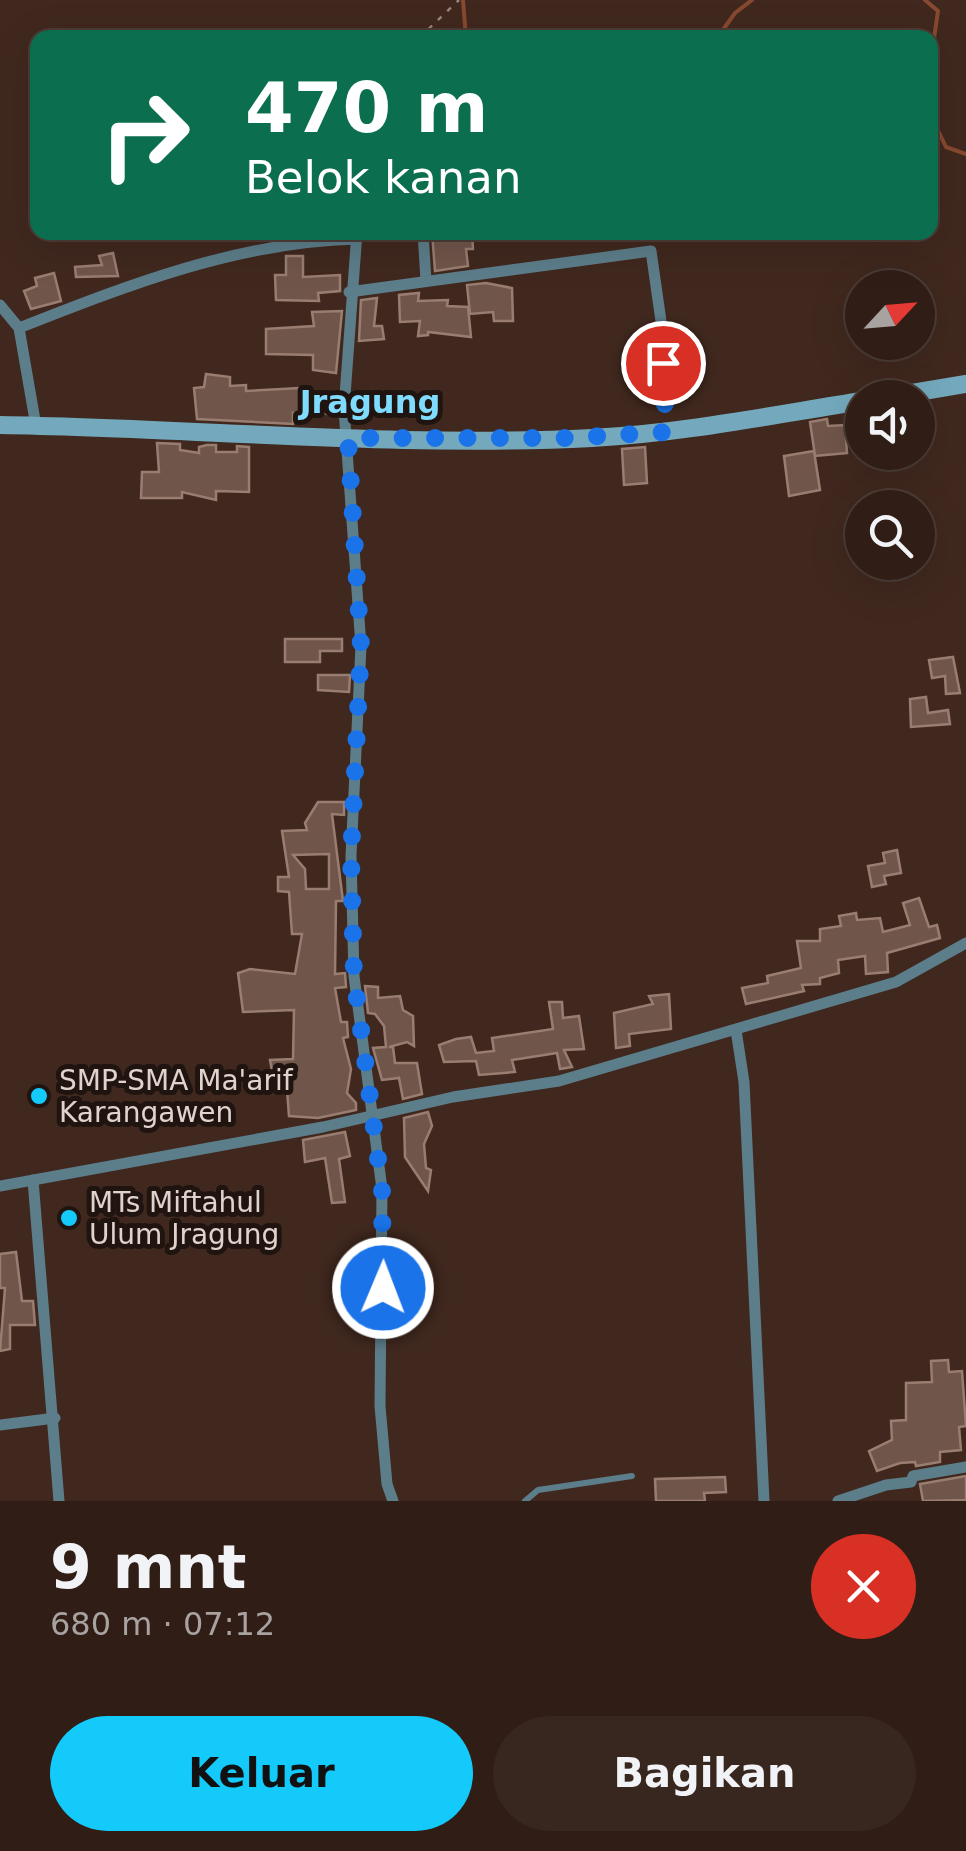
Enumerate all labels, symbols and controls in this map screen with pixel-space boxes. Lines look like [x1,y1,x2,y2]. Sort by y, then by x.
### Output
text: 470 m [245,67,488,149]
icon: right [80,70,210,200]
text: Belok kanan [245,151,521,204]
north arrow [845,270,935,360]
map controls [845,270,935,580]
pin [621,321,706,406]
icon: arrive [636,336,691,391]
button: sound [845,380,935,470]
district label: Jragung [298,383,440,421]
button: search [845,490,935,580]
place label: SMP-SMA Ma'arif Karangawen [59,1064,294,1129]
marker: SMP-SMA Ma'arif Karangawen [28,1085,50,1107]
place label: MTs Miftahul Ulum Jragung [89,1186,279,1251]
marker: MTs Miftahul Ulum Jragung [58,1207,80,1229]
position arrow [331,1236,435,1340]
text: 9 mnt [50,1532,247,1602]
button: close [811,1534,916,1639]
text: 680 m · 07:12 [50,1605,275,1643]
button: Keluar [50,1716,473,1831]
button: Bagikan [493,1716,916,1831]

